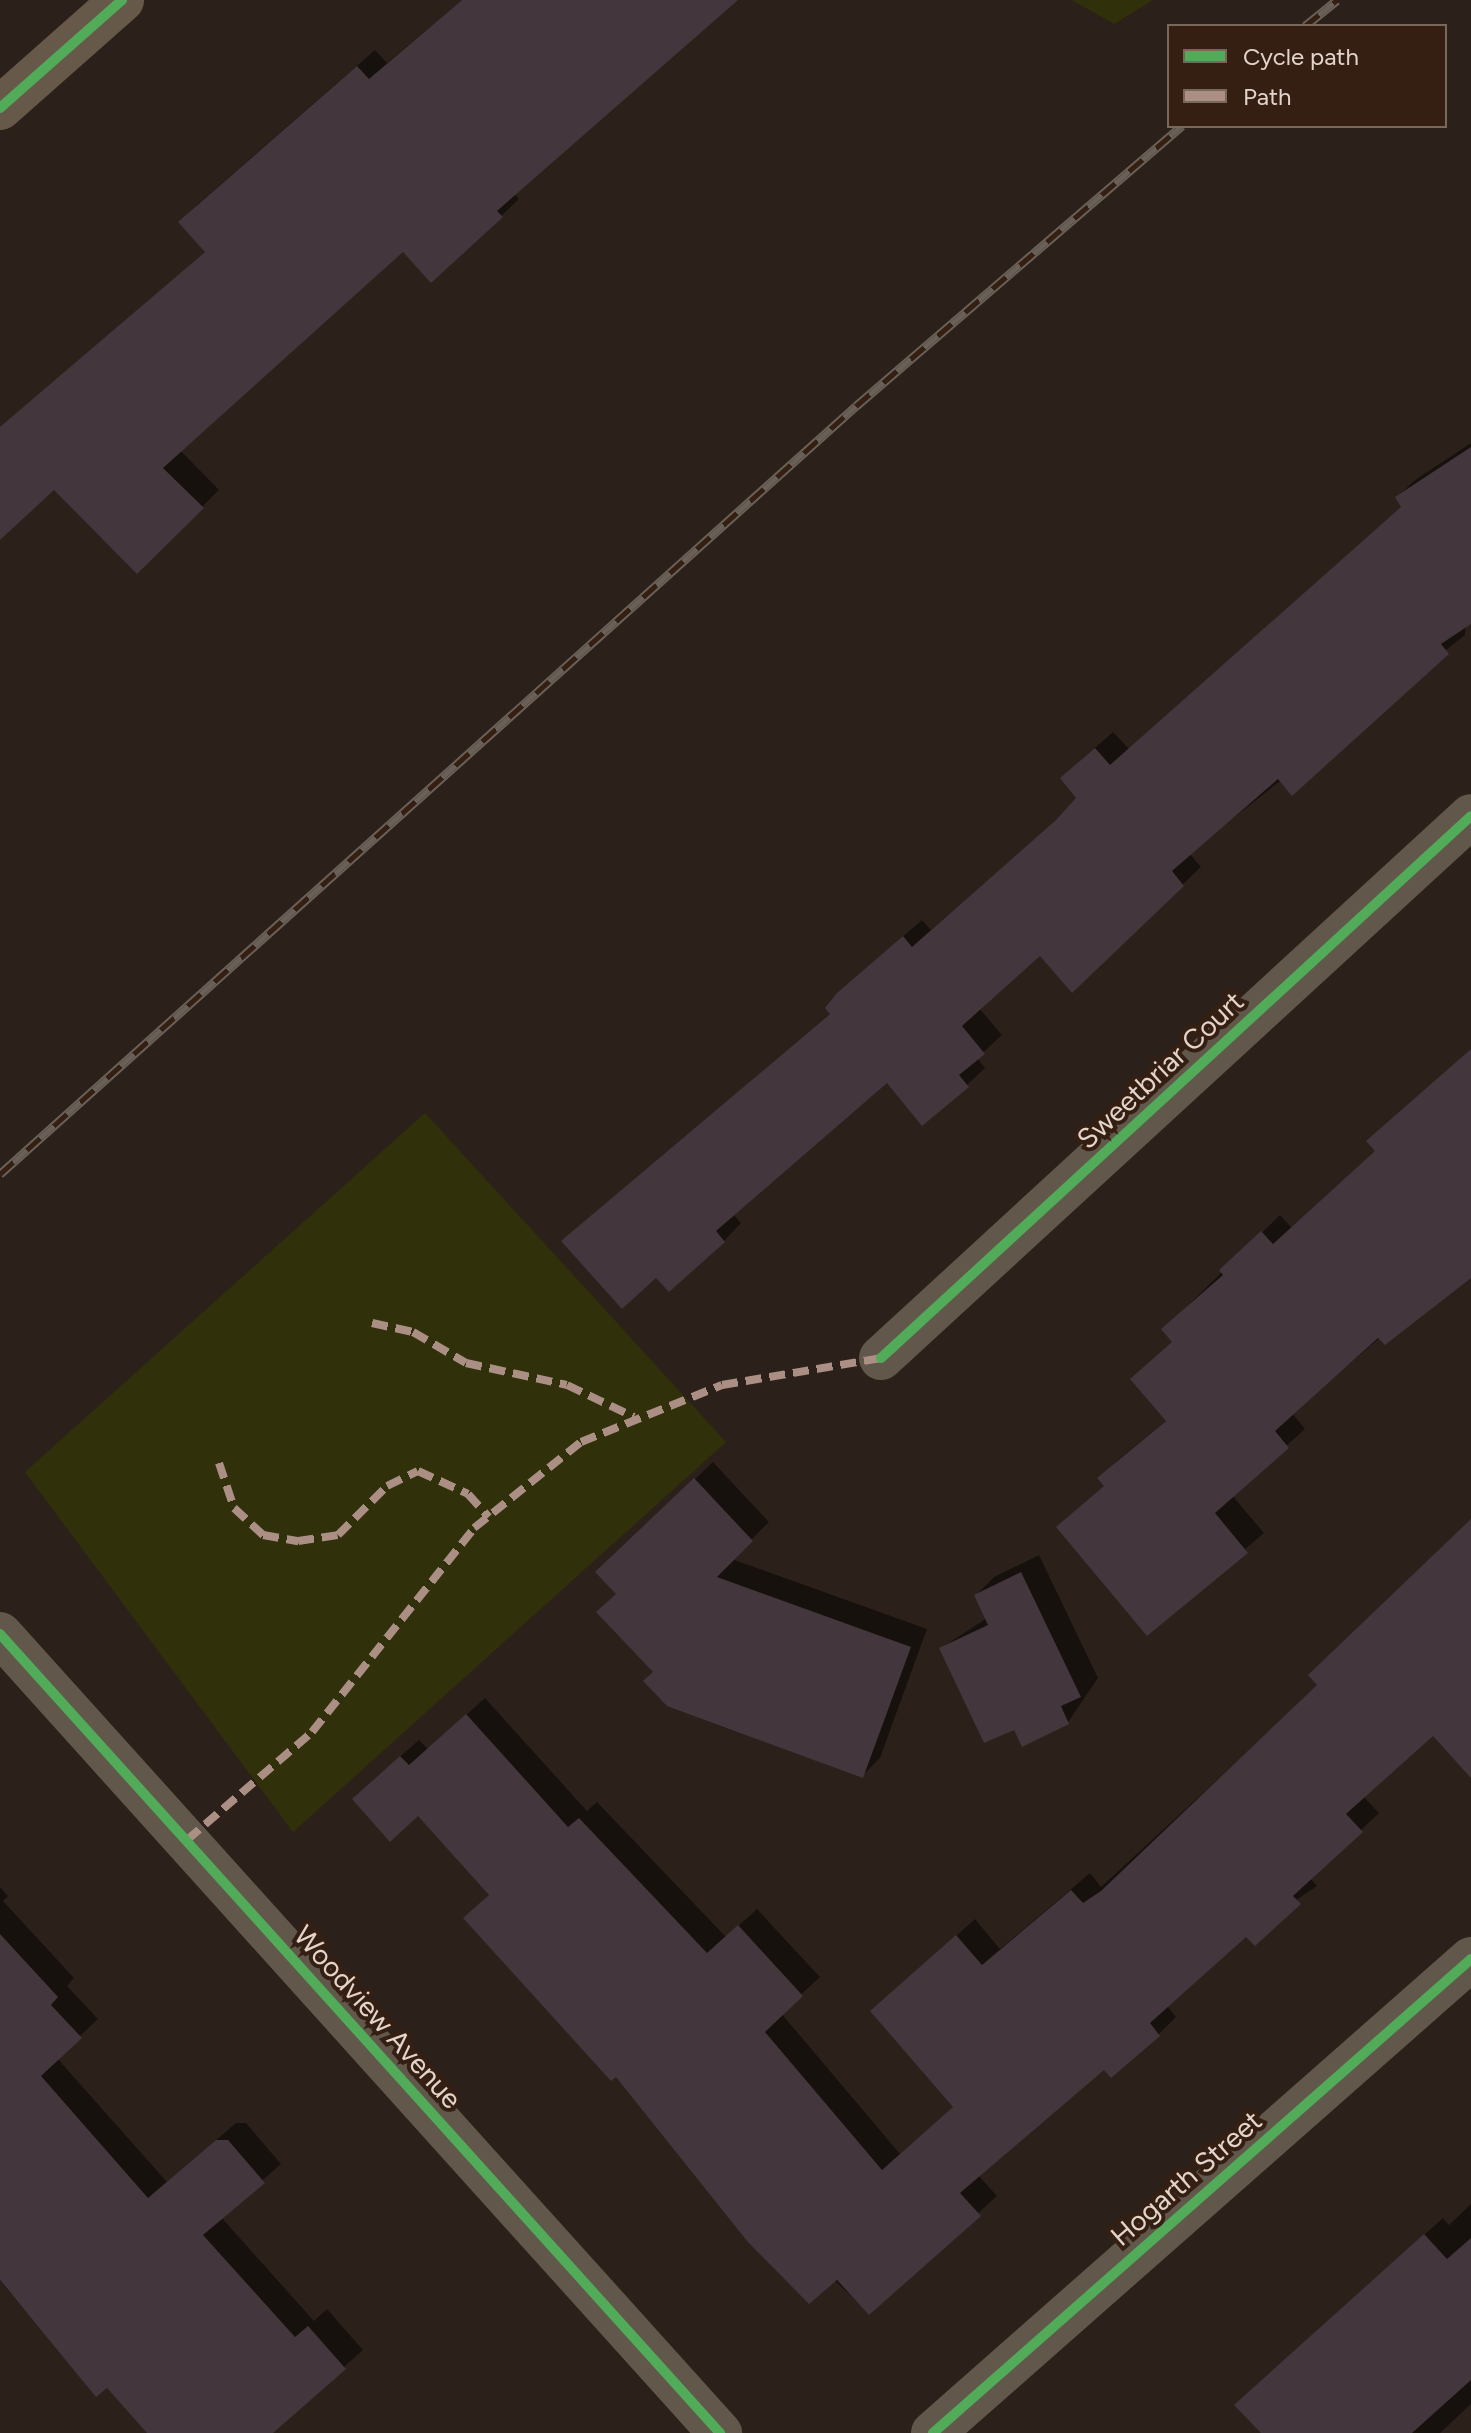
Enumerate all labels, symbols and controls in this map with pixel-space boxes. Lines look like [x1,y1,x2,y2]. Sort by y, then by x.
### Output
legend [1167,24,1447,128]
text: Cycle path [1243,42,1359,71]
text: Path [1243,82,1291,111]
street label: Sweetbriar Court [1070,984,1250,1156]
street label: Woodview Avenue [287,1919,469,2115]
street label: Hogarth Street [1104,2103,1268,2253]

